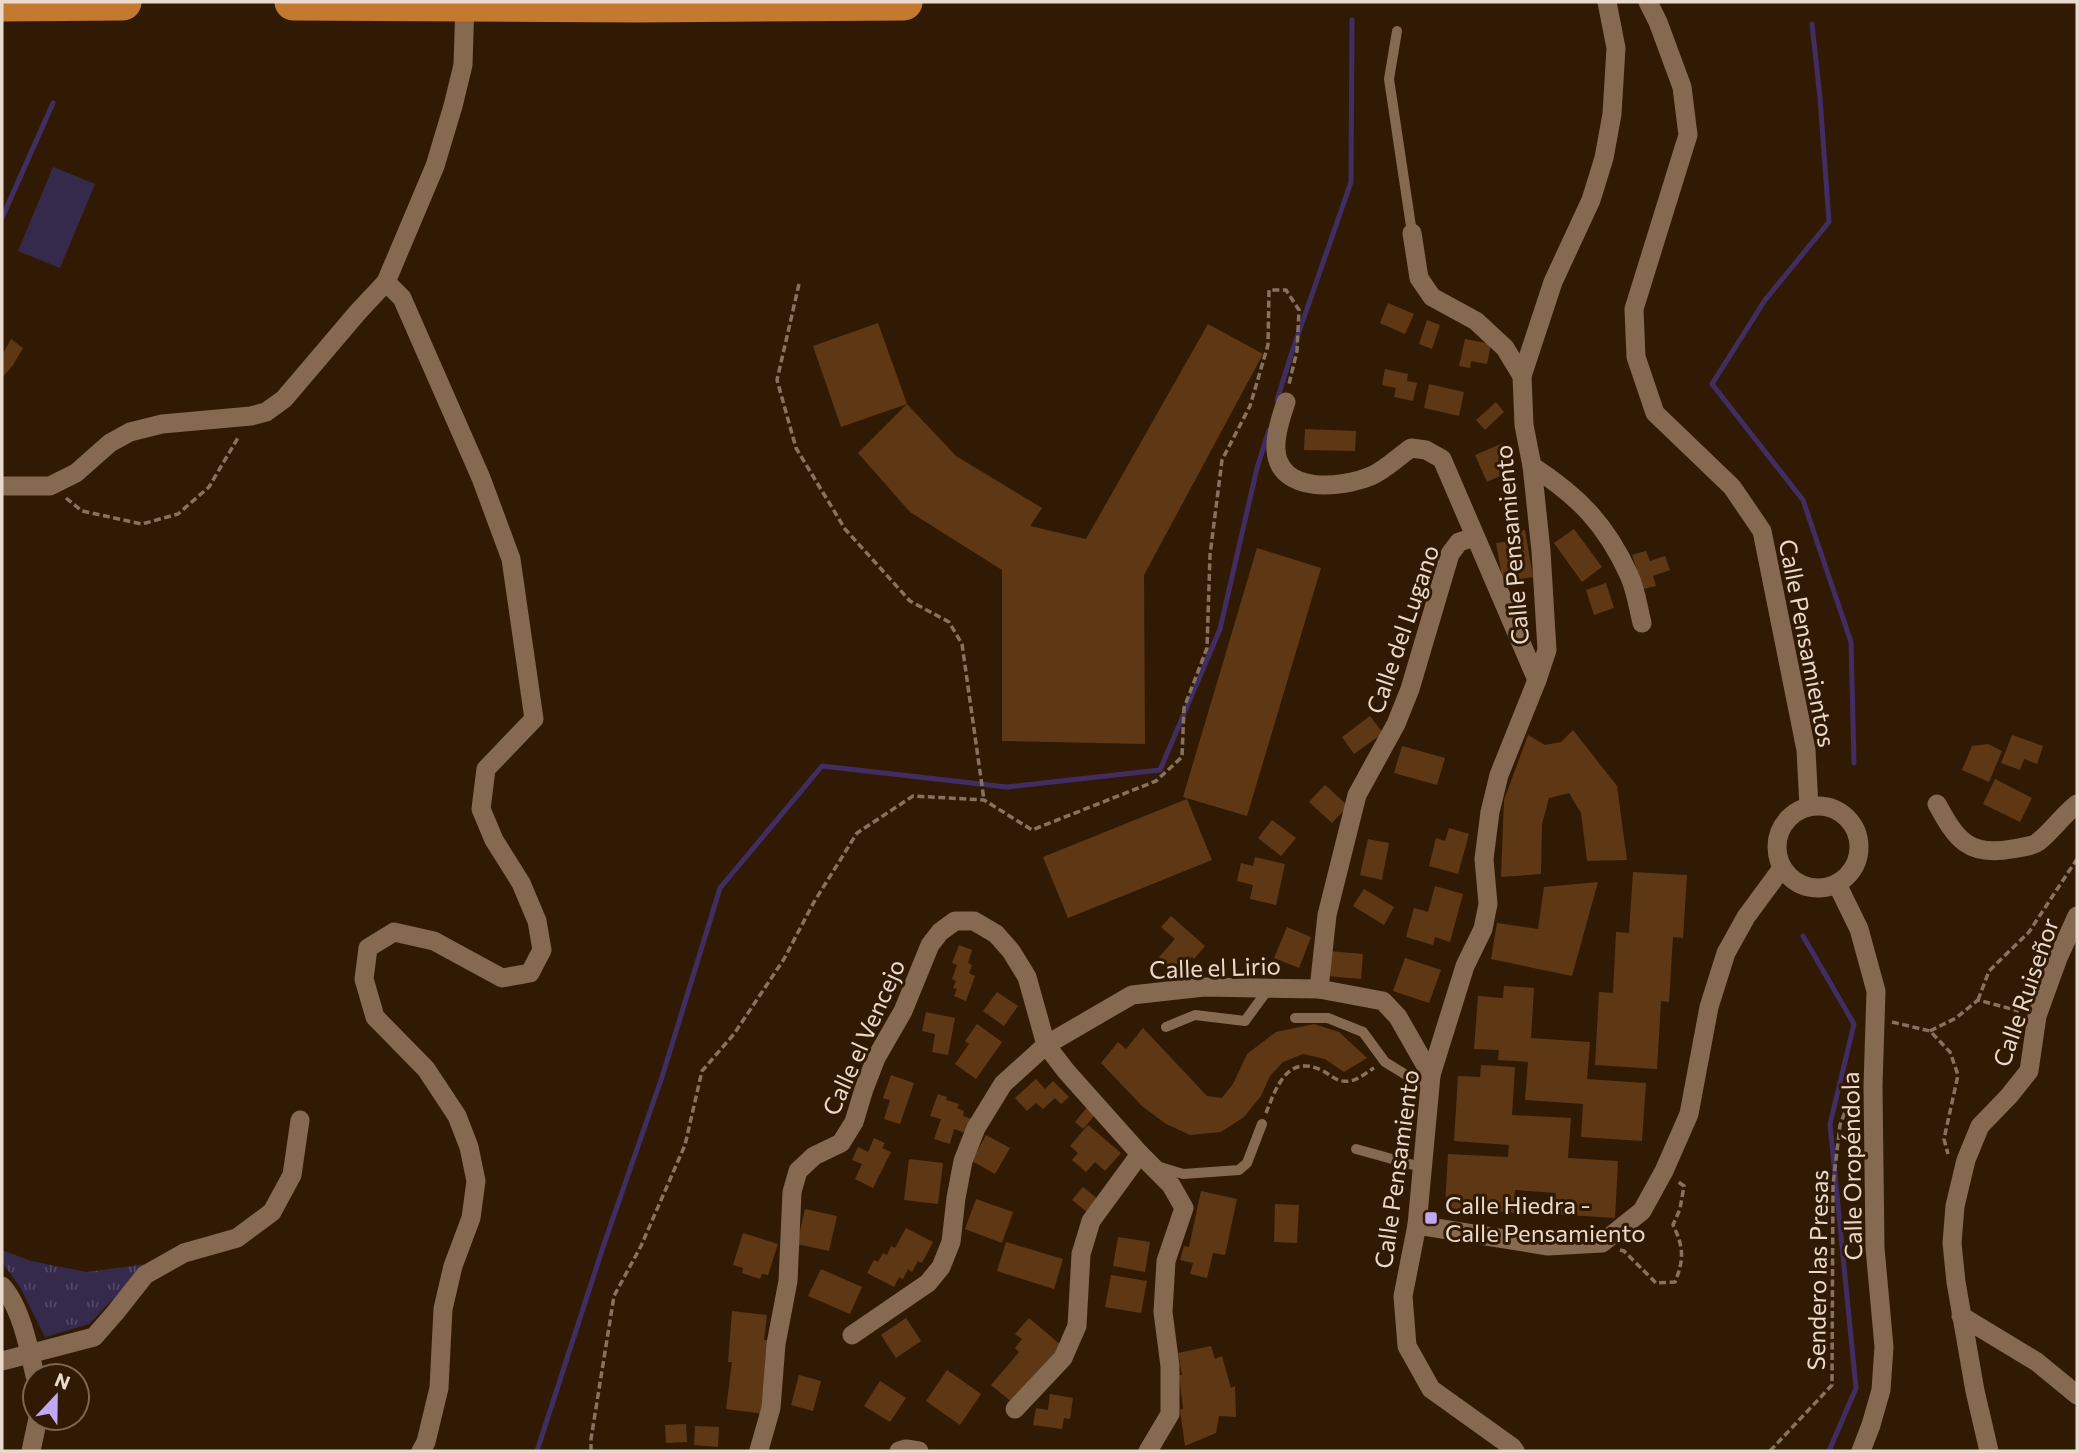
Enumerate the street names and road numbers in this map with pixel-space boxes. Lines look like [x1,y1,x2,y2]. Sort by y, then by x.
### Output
street label: Calle Pensamiento [1488,444,1534,646]
street label: Calle Pensamientos [1774,537,1842,749]
street label: Calle del Lugano [1360,541,1444,717]
street label: Calle Ruiseñor [1986,914,2064,1070]
street label: Calle el Lirio [1149,950,1281,984]
street label: Calle el Vencejo [816,954,910,1120]
street label: Calle Pensamiento [1368,1068,1424,1270]
street label: Calle Oropéndola [1835,1071,1867,1261]
street label: Sendero las Presas [1801,1169,1833,1371]

